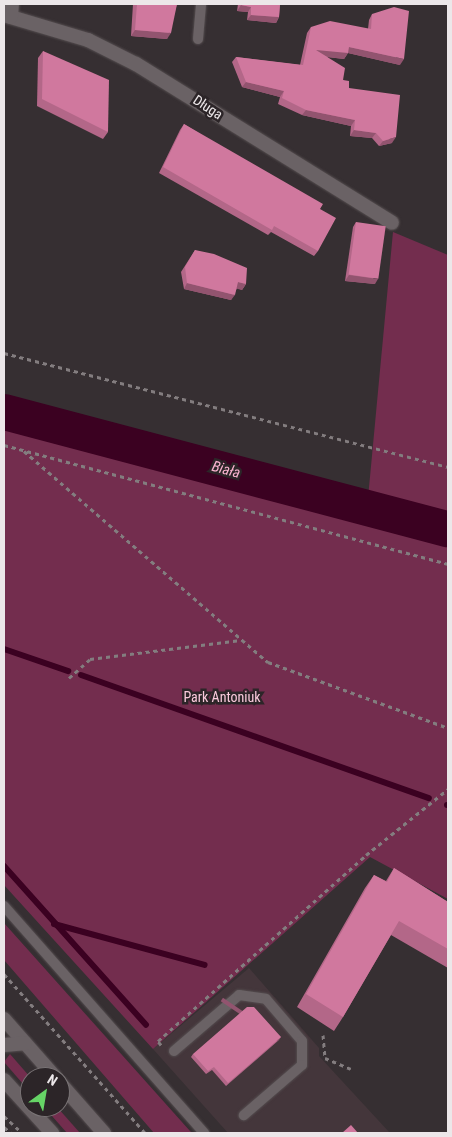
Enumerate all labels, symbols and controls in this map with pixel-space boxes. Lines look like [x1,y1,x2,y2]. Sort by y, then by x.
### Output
street label: Długa [190,91,226,123]
water label: Biała [210,458,242,482]
park label: Park Antoniuk [183,689,261,705]
north arrow [20,1067,70,1117]
text: N [45,1071,60,1089]

